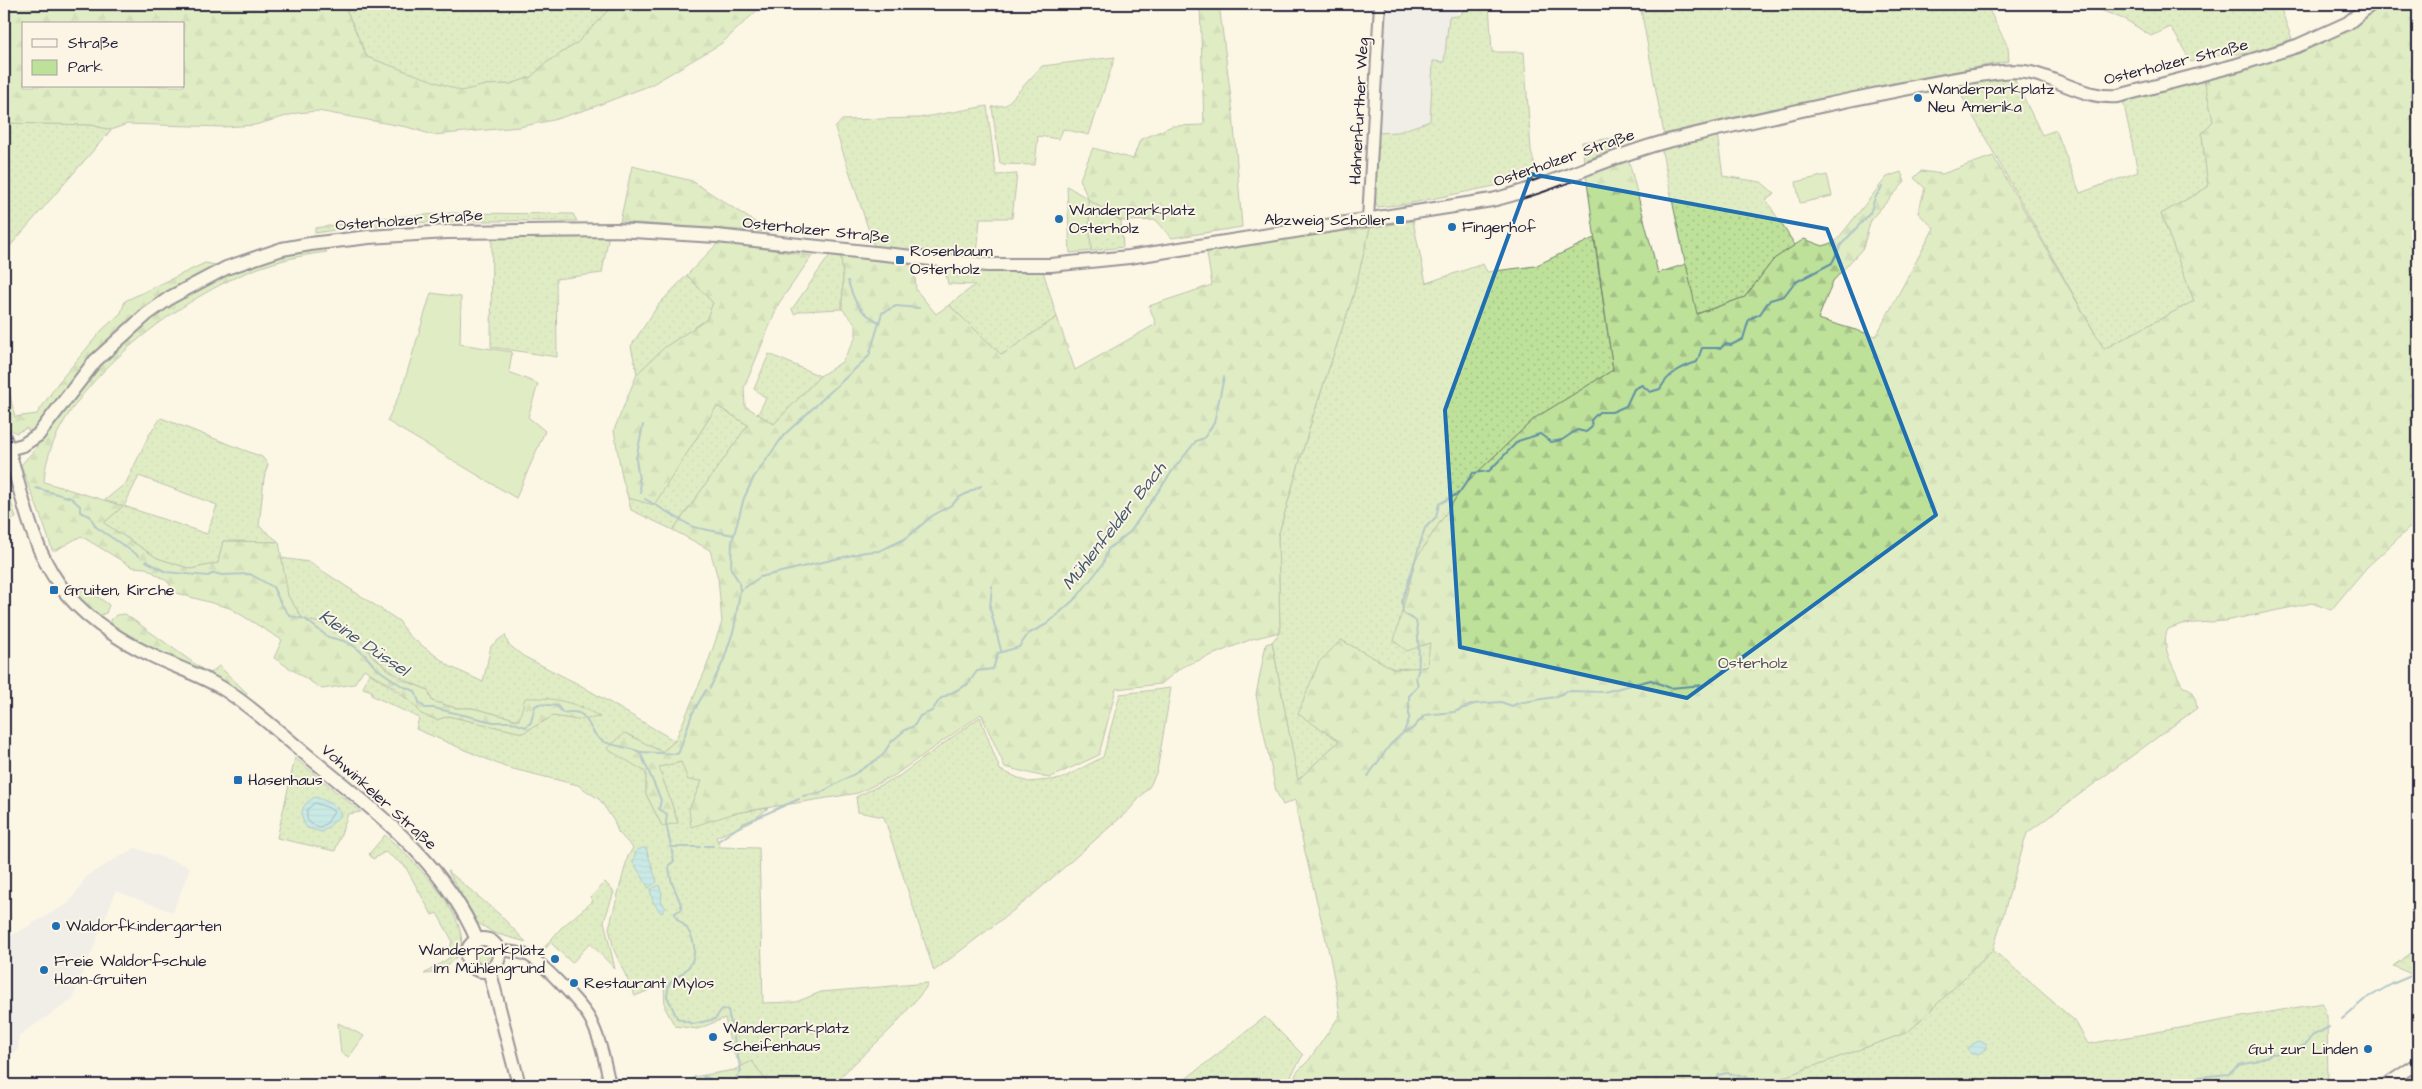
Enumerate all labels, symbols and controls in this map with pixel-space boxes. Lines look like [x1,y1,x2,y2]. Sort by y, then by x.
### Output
legend [22,22,185,88]
text: Straße [68,33,118,54]
street label: Osterholzer Straße [2102,33,2251,91]
street label: Hahnenfurther Weg [1344,37,1375,185]
text: Park [68,57,103,78]
place label: Wanderparkplatz Neu Amerika [1928,78,2055,118]
marker: Wanderparkplatz Neu Amerika [1912,92,1924,104]
street label: Osterholzer Straße [1491,123,1638,192]
place label: Wanderparkplatz Osterholz [1069,199,1196,239]
street label: Osterholzer Straße [335,204,484,236]
place label: Abzweig Schöller [1264,209,1390,232]
street label: Osterholzer Straße [741,211,891,249]
marker: Wanderparkplatz Osterholz [1053,213,1065,225]
marker: Abzweig Schöller [1394,214,1406,226]
place label: Fingerhof [1462,216,1536,239]
marker: Fingerhof [1446,221,1458,233]
place label: Rosenbaum Osterholz [910,240,993,280]
marker: Rosenbaum Osterholz [894,254,906,266]
water label: Mühlenfelder Bach [1056,456,1173,595]
place label: Gruiten, Kirche [64,579,175,601]
marker: Gruiten, Kirche [48,584,60,596]
water label: Kleine Düssel [314,604,416,684]
park label: Osterholz [1718,652,1788,674]
street label: Vohwinkeler Straße [316,739,442,855]
place label: Hasenhaus [248,769,323,791]
marker: Hasenhaus [232,774,244,786]
place label: Waldorfkindergarten [66,915,222,938]
marker: Waldorfkindergarten [50,920,62,932]
place label: Wanderparkplatz Im Mühlengrund [418,939,545,980]
place label: Freie Waldorfschule Haan-Gruiten [54,950,207,990]
marker: Wanderparkplatz Im Mühlengrund [549,953,561,965]
marker: Freie Waldorfschule Haan-Gruiten [38,964,50,976]
place label: Restaurant Mylos [584,972,714,995]
marker: Restaurant Mylos [568,977,580,989]
place label: Wanderparkplatz Scheifenhaus [723,1017,850,1057]
marker: Wanderparkplatz Scheifenhaus [707,1031,719,1043]
place label: Gut zur Linden [2248,1038,2358,1060]
marker: Gut zur Linden [2362,1043,2374,1055]

